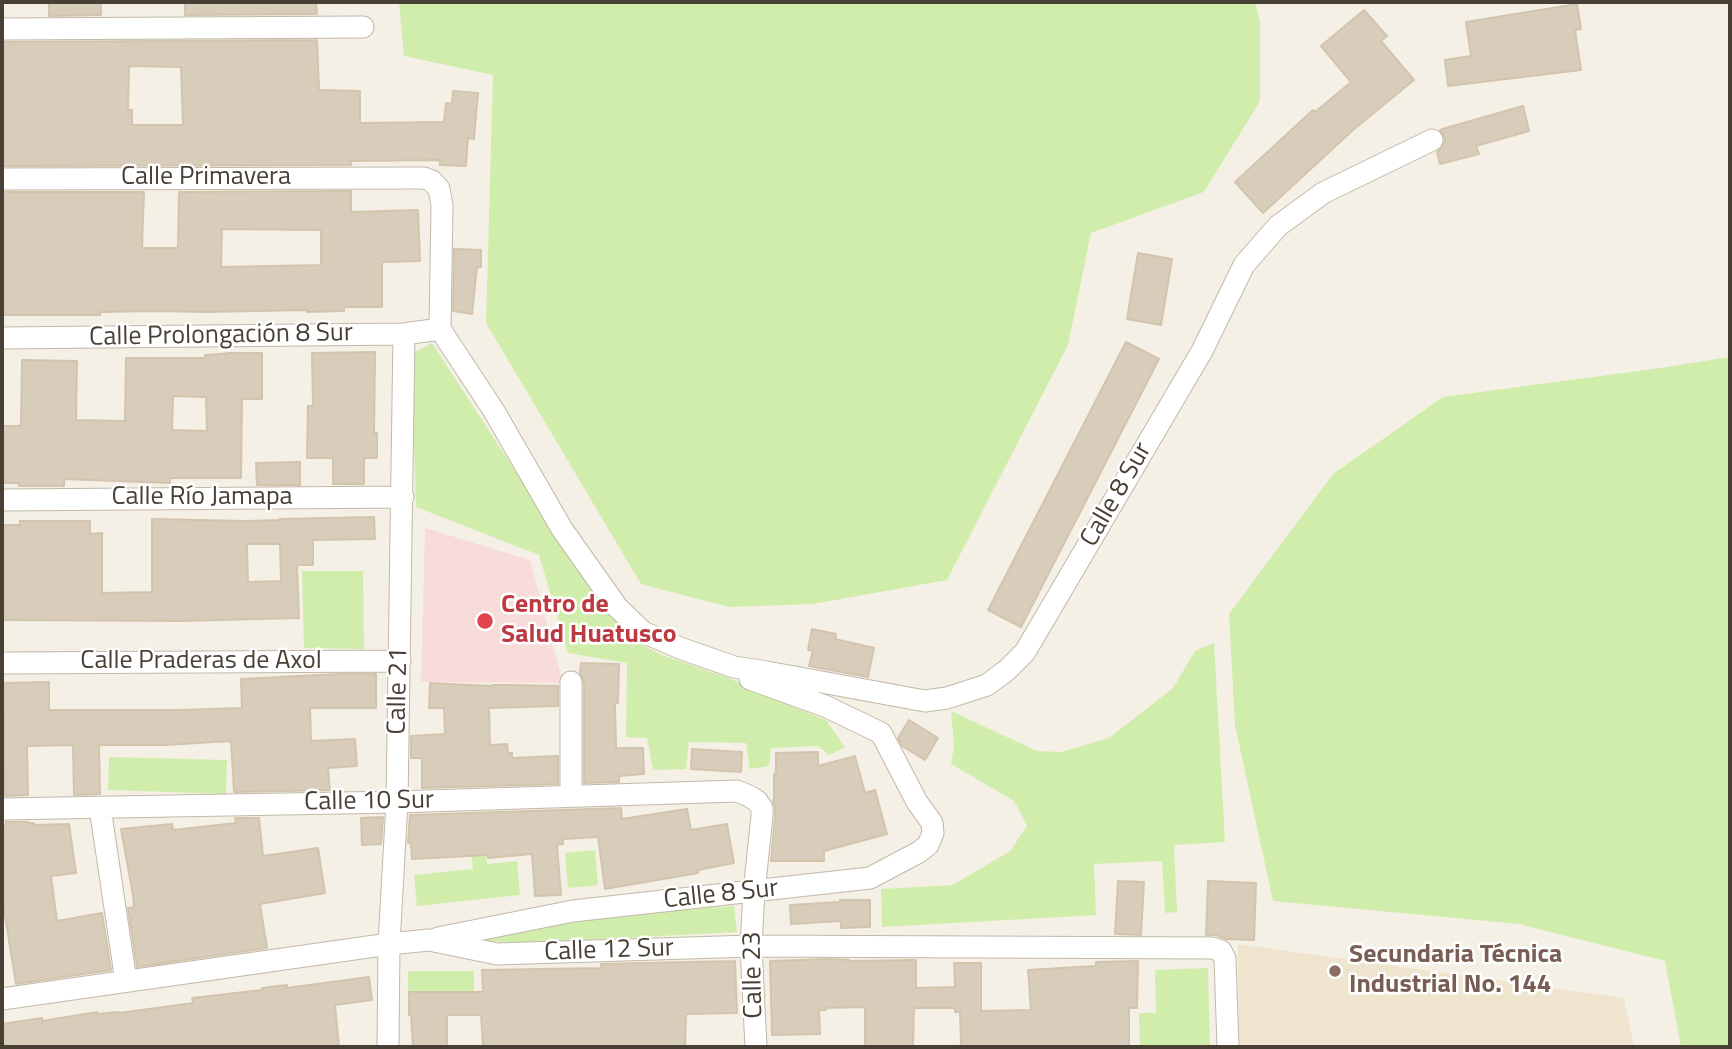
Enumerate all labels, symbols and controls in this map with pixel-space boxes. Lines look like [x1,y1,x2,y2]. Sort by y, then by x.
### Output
street label: Calle Primavera [121,162,291,194]
street label: Calle Prolongación 8 Sur [89,318,353,354]
street label: Calle 8 Sur [1075,437,1159,553]
street label: Calle Río Jamapa [111,482,293,514]
place label: Centro de Salud Huatusco [501,590,677,652]
marker: Centro de Salud Huatusco [475,611,495,631]
street label: Calle Praderas de Axol [80,646,322,678]
street label: Calle 21 [383,647,415,735]
street label: Calle 10 Sur [304,785,434,819]
street label: Calle 8 Sur [662,873,780,917]
street label: Calle 23 [738,931,770,1019]
street label: Calle 12 Sur [544,933,674,969]
place label: Secundaria Técnica Industrial No. 144 [1349,940,1562,1002]
marker: Secundaria Técnica Industrial No. 144 [1327,963,1343,979]

